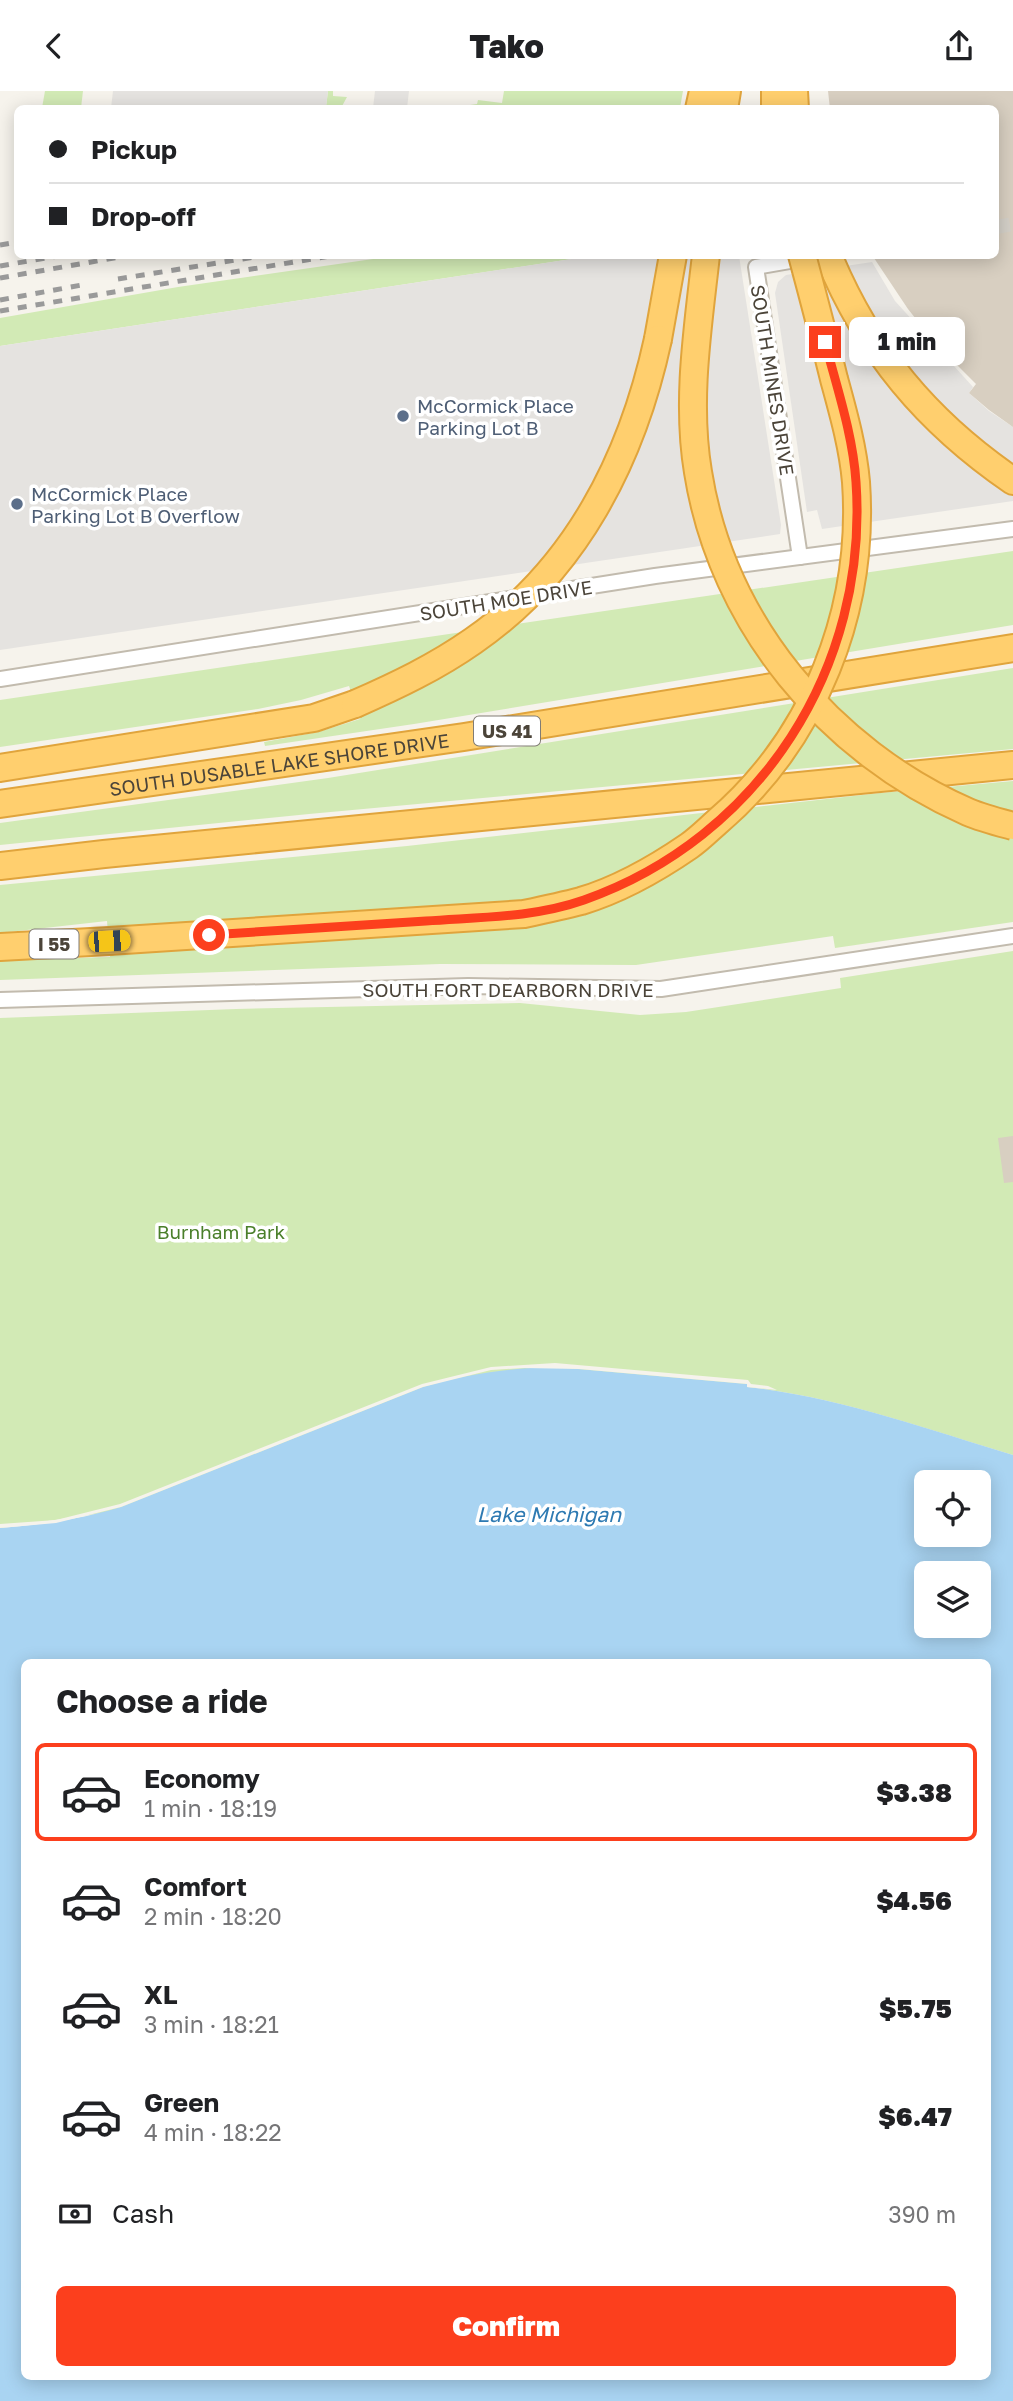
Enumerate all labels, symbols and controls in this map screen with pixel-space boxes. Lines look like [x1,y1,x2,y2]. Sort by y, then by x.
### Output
icon: back [35,27,73,65]
text: Tako [469,27,544,65]
icon: share [940,27,978,65]
text: Pickup [91,134,177,165]
text: Drop-off [91,201,196,232]
street label: SOUTH MINES DRIVE [747,283,799,477]
callout: 1 min [850,317,965,367]
route end [809,326,841,358]
text: 1 min [878,327,936,355]
place label: McCormick Place Parking Lot B [417,394,574,439]
marker: McCormick Place Parking Lot B [395,408,411,424]
place label: McCormick Place Parking Lot B Overflow [31,482,240,527]
marker: McCormick Place Parking Lot B Overflow [9,496,25,512]
street label: SOUTH MOE DRIVE [418,575,594,625]
road number: US 41 [474,717,540,745]
street label: SOUTH DUSABLE LAKE SHORE DRIVE [108,728,451,800]
route start [193,919,225,951]
road number: I 55 [30,929,78,959]
car [88,929,131,953]
street label: SOUTH FORT DEARBORN DRIVE [362,978,654,1001]
park label: Burnham Park [157,1220,285,1243]
map controls [914,1470,991,1638]
button: locate [914,1470,991,1547]
water label: Lake Michigan [477,1501,622,1527]
button: layers [914,1561,991,1638]
text: Choose a ride [56,1682,268,1720]
icon: car [60,1761,123,1824]
text: Economy [144,1763,260,1794]
text: $3.38 [876,1777,952,1808]
text: 1 min · 18:19 [144,1794,277,1822]
icon: car [60,1869,123,1932]
text: Comfort [144,1871,247,1902]
text: $4.56 [876,1885,952,1916]
text: 2 min · 18:20 [144,1902,282,1930]
icon: car [60,1977,123,2040]
text: XL [144,1979,178,2010]
text: $5.75 [879,1993,952,2024]
text: 3 min · 18:21 [144,2010,279,2038]
icon: car [60,2085,123,2148]
text: Green [144,2087,219,2118]
text: $6.47 [878,2101,952,2132]
text: 4 min · 18:22 [144,2118,282,2146]
icon: cash [56,2195,94,2233]
text: Cash [112,2198,174,2229]
text: 390 m [888,2200,956,2228]
button: Confirm [56,2286,956,2366]

